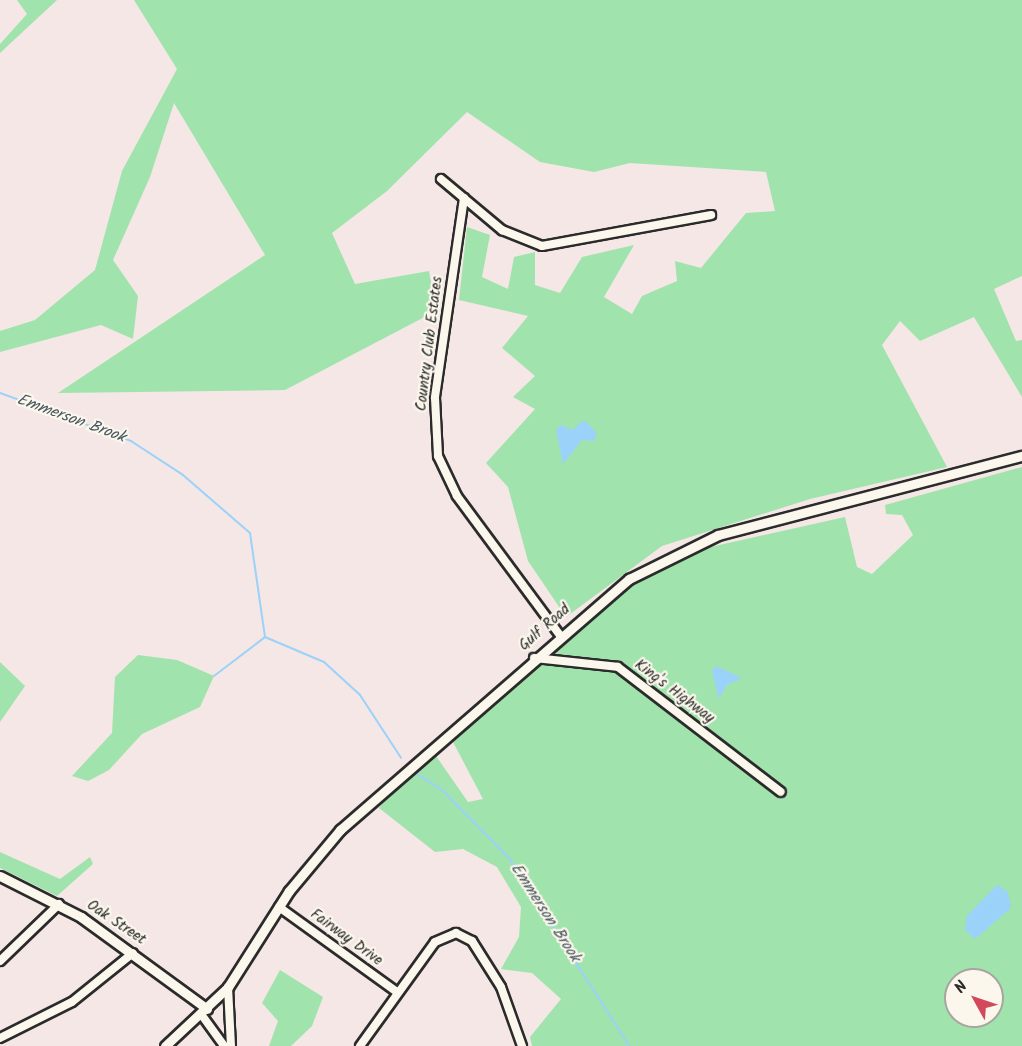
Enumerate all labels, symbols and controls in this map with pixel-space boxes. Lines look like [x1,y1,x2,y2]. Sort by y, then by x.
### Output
street label: Country Club Estates [413,276,447,412]
water label: Emmerson Brook [14,391,128,447]
street label: Gulf Road [516,601,574,655]
street label: King's Highway [631,656,717,728]
water label: Emmerson Brook [506,860,584,966]
street label: Oak Street [83,897,149,949]
street label: Fairway Drive [306,906,386,970]
north arrow [944,968,1004,1028]
text: N [949,975,974,999]

